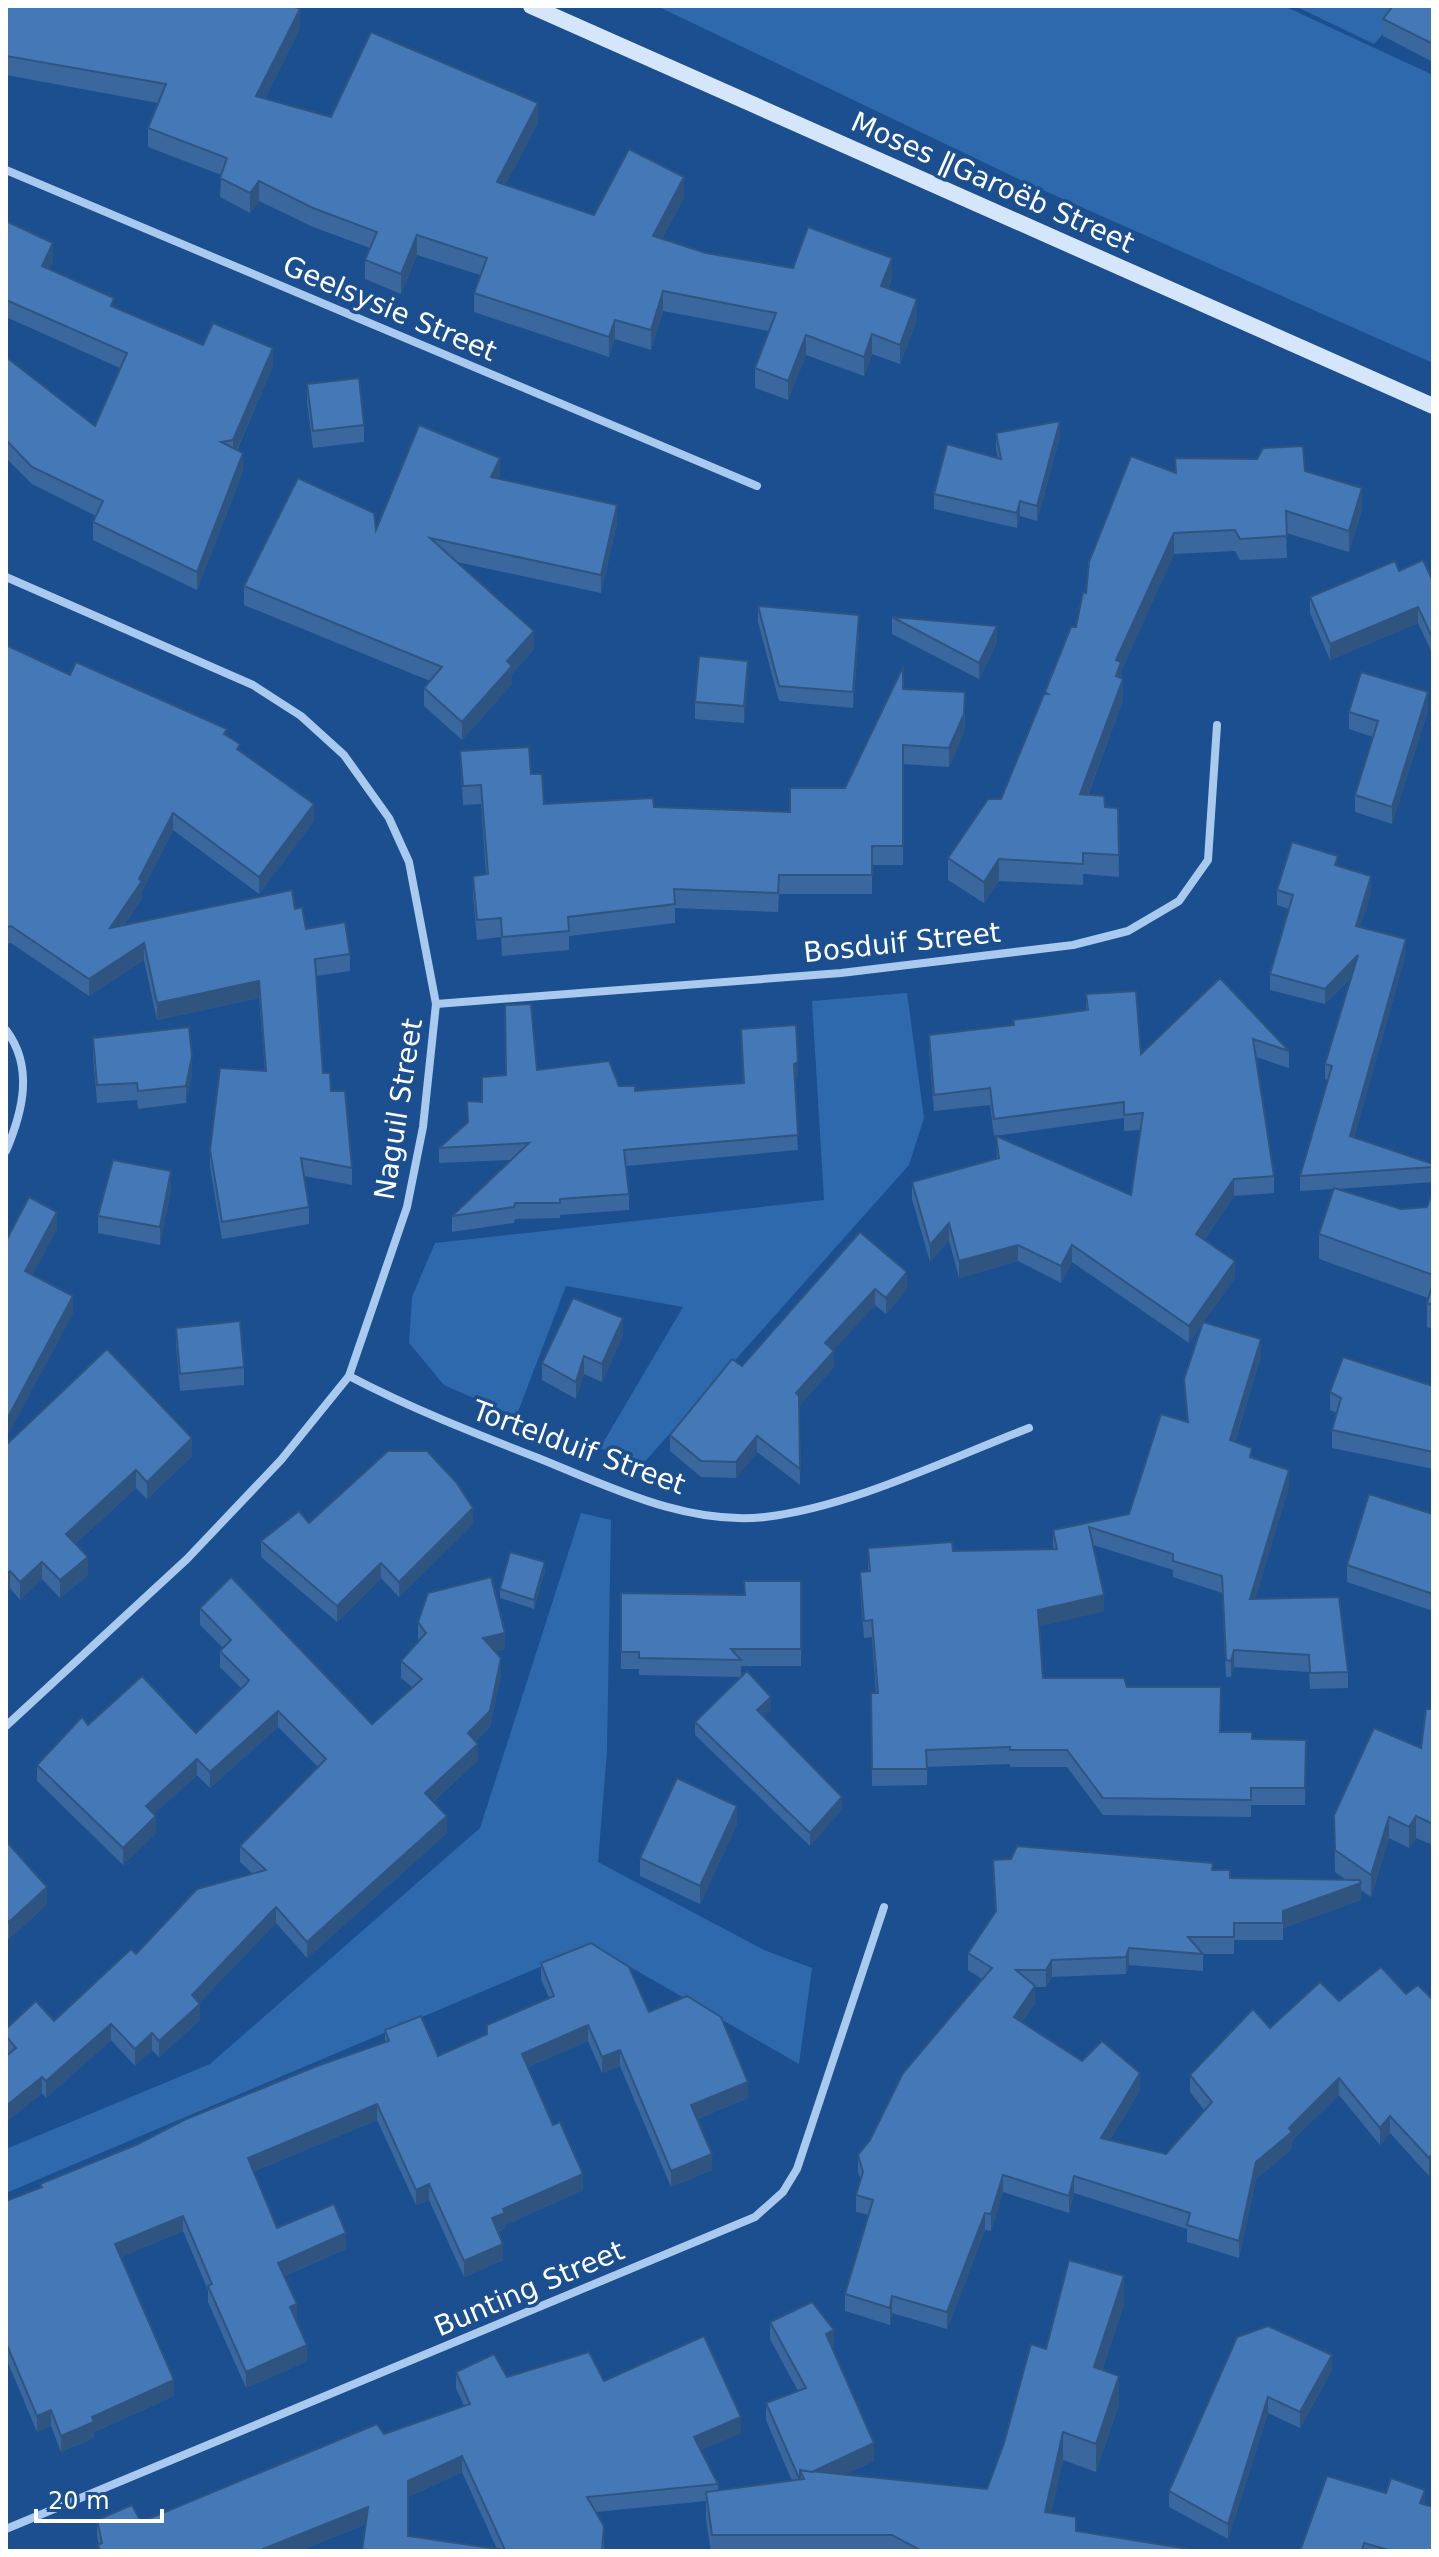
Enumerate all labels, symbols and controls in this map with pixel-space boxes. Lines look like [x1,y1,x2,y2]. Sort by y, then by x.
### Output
street label: Moses ǁGaroëb Street [846,105,1139,260]
street label: Geelsysie Street [278,249,502,368]
street label: Bosduif Street [802,916,1002,969]
street label: Naguil Street [368,1016,429,1202]
street label: Tortelduif Street [467,1393,690,1501]
street label: Bunting Street [429,2234,629,2343]
scale bar [36,2473,162,2523]
text: 20 m [48,2487,110,2515]

